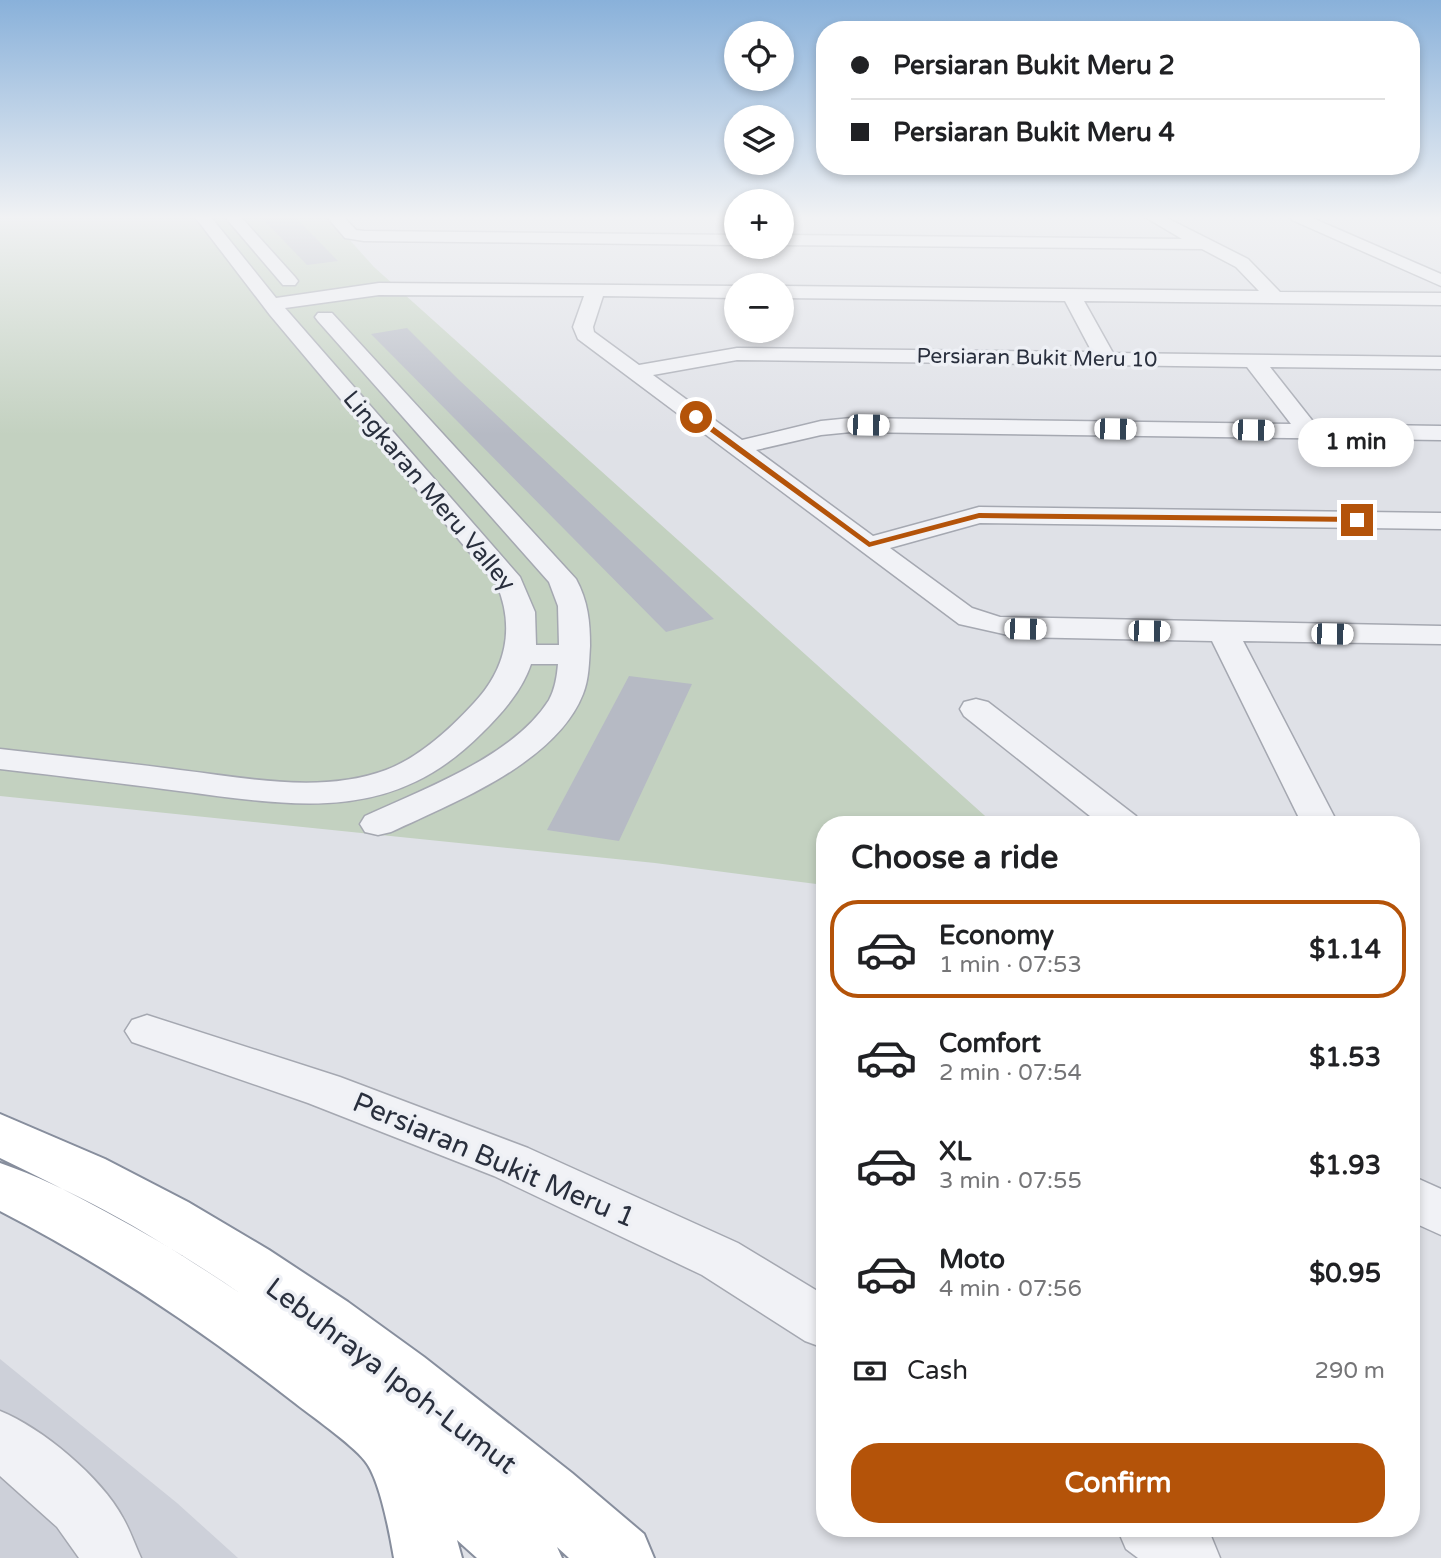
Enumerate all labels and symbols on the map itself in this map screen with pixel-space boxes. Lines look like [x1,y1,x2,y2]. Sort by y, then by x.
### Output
street label: Persiaran Bukit Meru 10 [916,343,1158,373]
street label: Lingkaran Meru Valley [337,385,522,597]
route start [680,401,712,433]
car [847,414,890,436]
car [1094,418,1137,440]
car [1232,419,1275,441]
callout: 1 min [1299,419,1415,468]
route end [1341,504,1373,536]
car [1004,618,1047,640]
car [1128,620,1171,642]
car [1311,623,1354,645]
street label: Persiaran Bukit Meru 1 [348,1085,640,1235]
street label: Lebuhraya Ipoh-Lumut [259,1271,523,1482]

